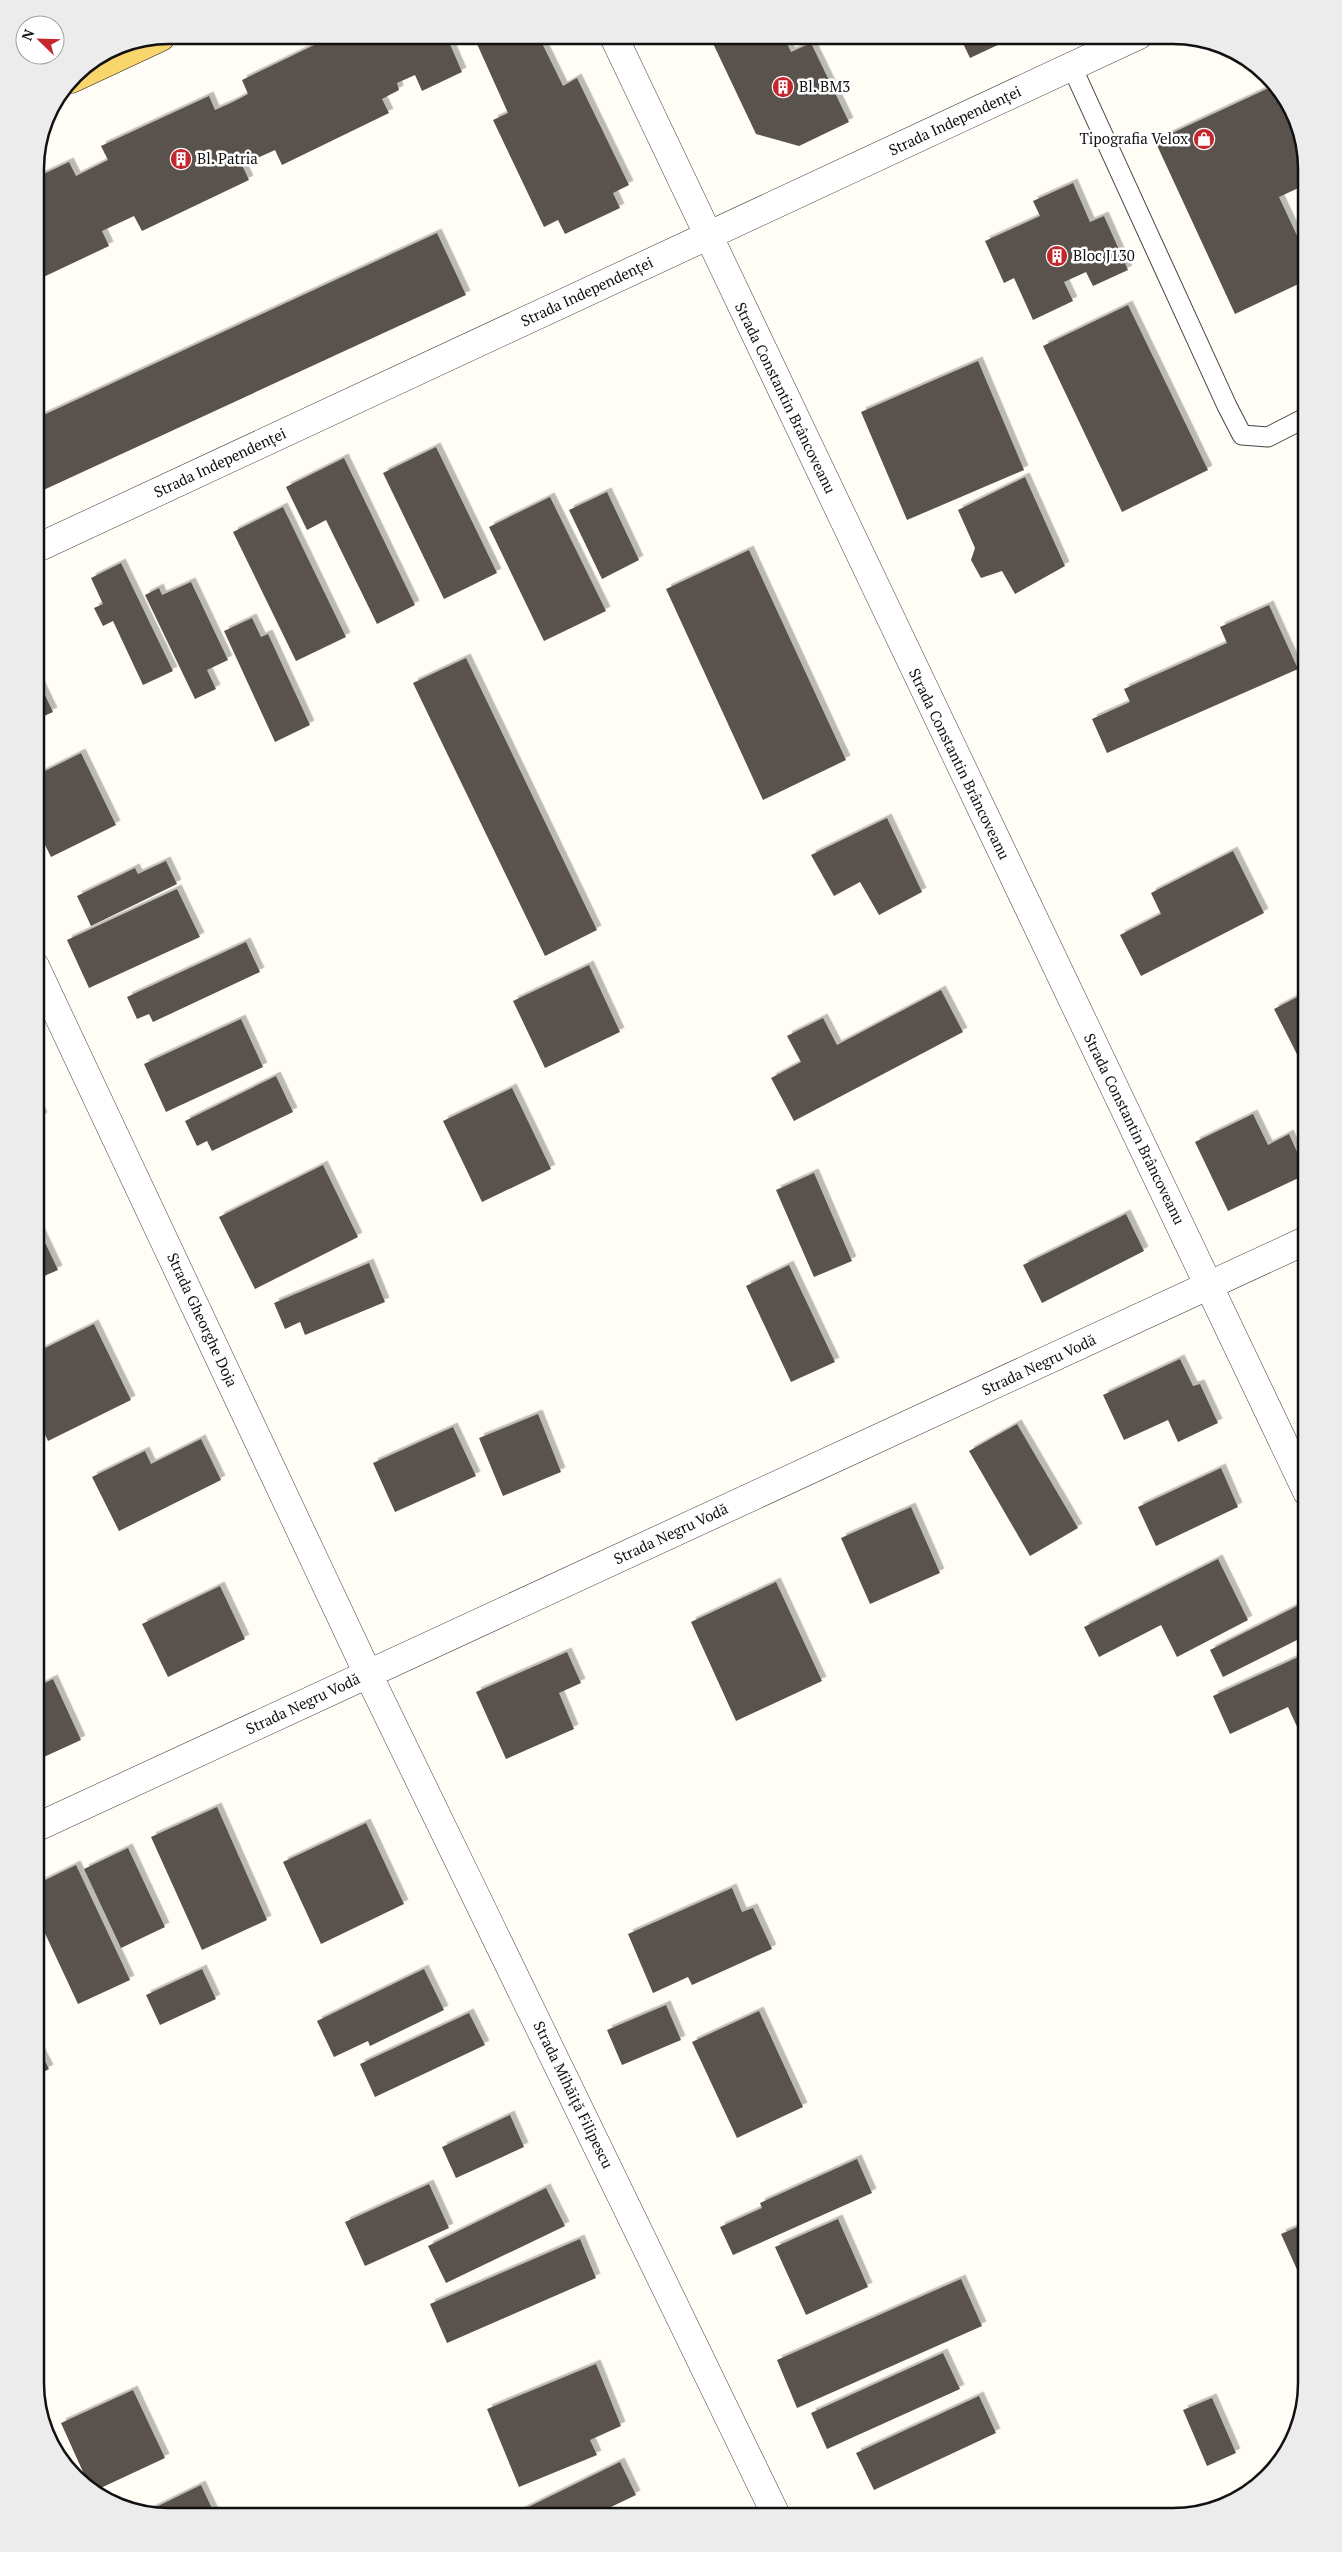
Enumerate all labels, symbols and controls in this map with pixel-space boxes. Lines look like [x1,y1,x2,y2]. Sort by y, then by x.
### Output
north arrow [15,15,65,65]
text: N [17,26,39,43]
building icon: Bl. BM3 [771,75,795,99]
place label: Bl. BM3 [799,76,850,96]
street label: Strada Independenței [885,81,1024,160]
shop icon: Tipografia Velox [1192,127,1216,151]
place label: Tipografia Velox [1080,128,1188,148]
building icon: Bl. Patria [169,147,193,171]
place label: Bl. Patria [197,148,258,168]
building icon: Bloc J130 [1045,244,1069,268]
place label: Bloc J130 [1073,245,1135,265]
street label: Strada Independenței [517,252,656,331]
street label: Strada Constantin Brâncoveanu [731,299,841,497]
street label: Strada Independenței [150,423,289,502]
street label: Strada Constantin Brâncoveanu [905,665,1015,863]
street label: Strada Constantin Brâncoveanu [1080,1030,1190,1228]
street label: Strada Gheorghe Doja [163,1249,243,1390]
street label: Strada Negru Vodă [978,1329,1099,1399]
street label: Strada Negru Vodă [610,1498,731,1568]
street label: Strada Negru Vodă [242,1668,363,1738]
street label: Strada Mihăiță Filipescu [530,2018,618,2172]

